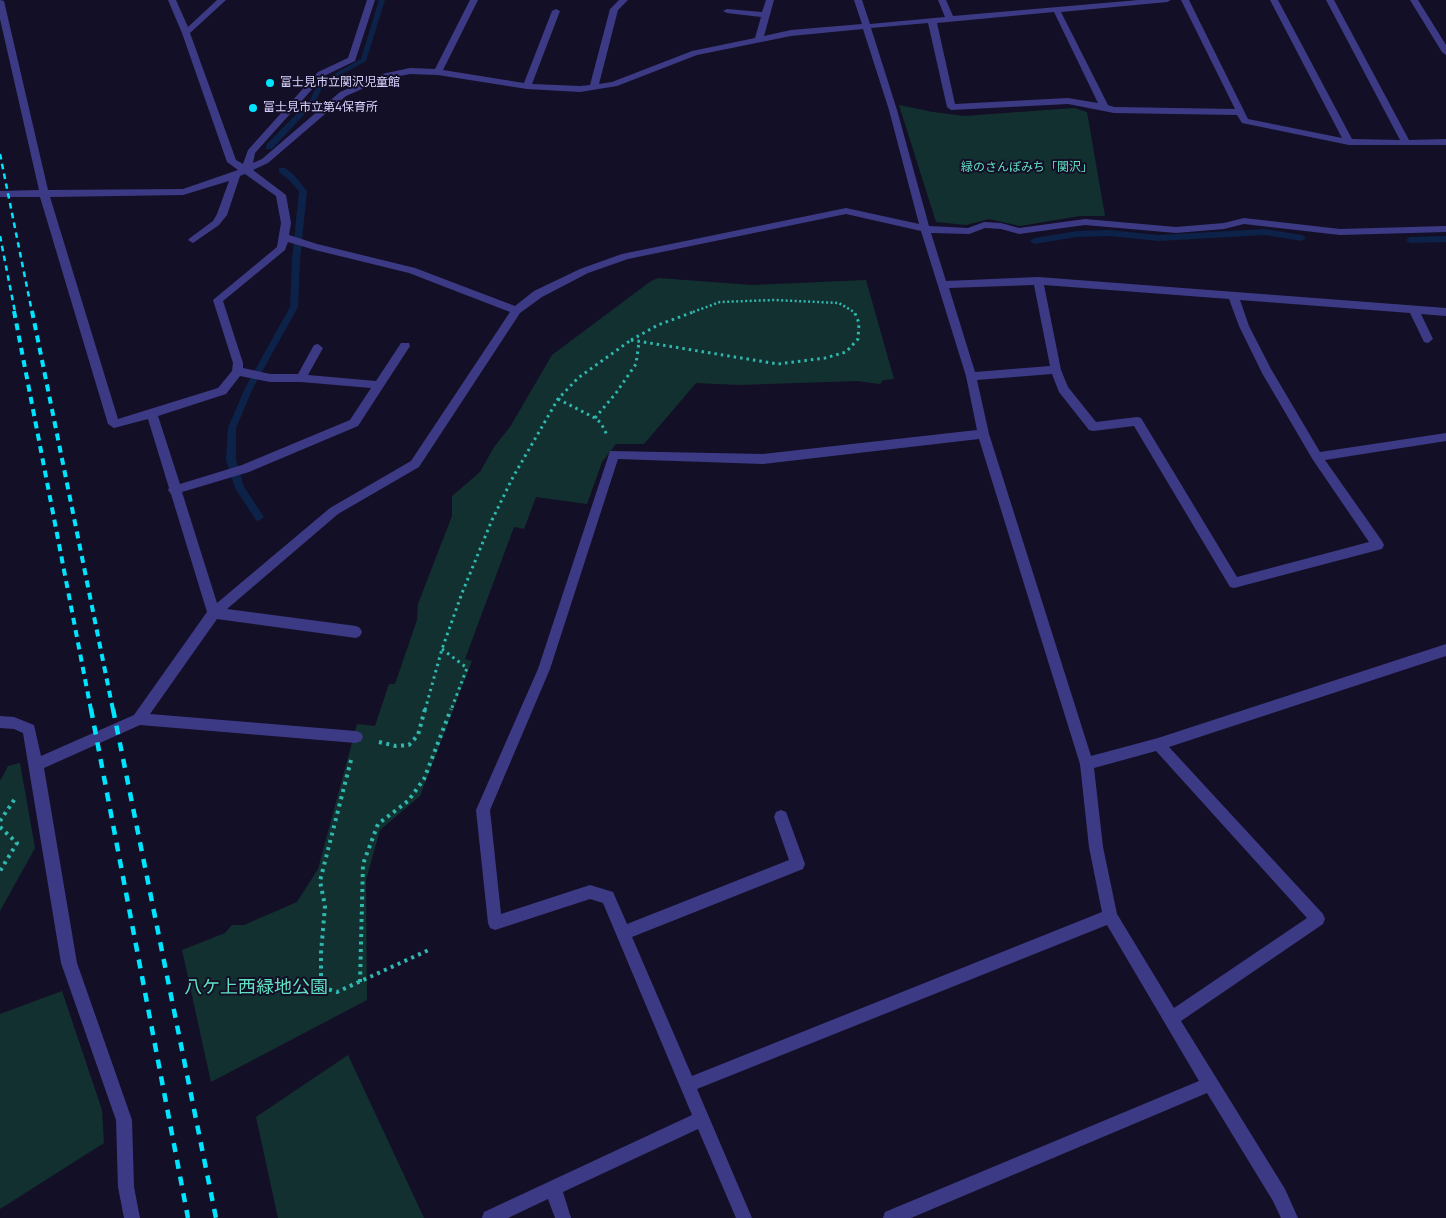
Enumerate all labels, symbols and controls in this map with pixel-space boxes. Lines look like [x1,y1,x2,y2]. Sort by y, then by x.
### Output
place label: 富士見市立関沢児童館 [280,76,400,90]
marker: 富士見市立関沢児童館 [264,77,276,89]
place label: 富士見市立第4保育所 [263,101,378,115]
marker: 富士見市立第4保育所 [247,102,259,114]
park label: 緑のさんぽみち「関沢」 [961,161,1093,175]
park label: 八ケ上西緑地公園 [184,977,328,999]

